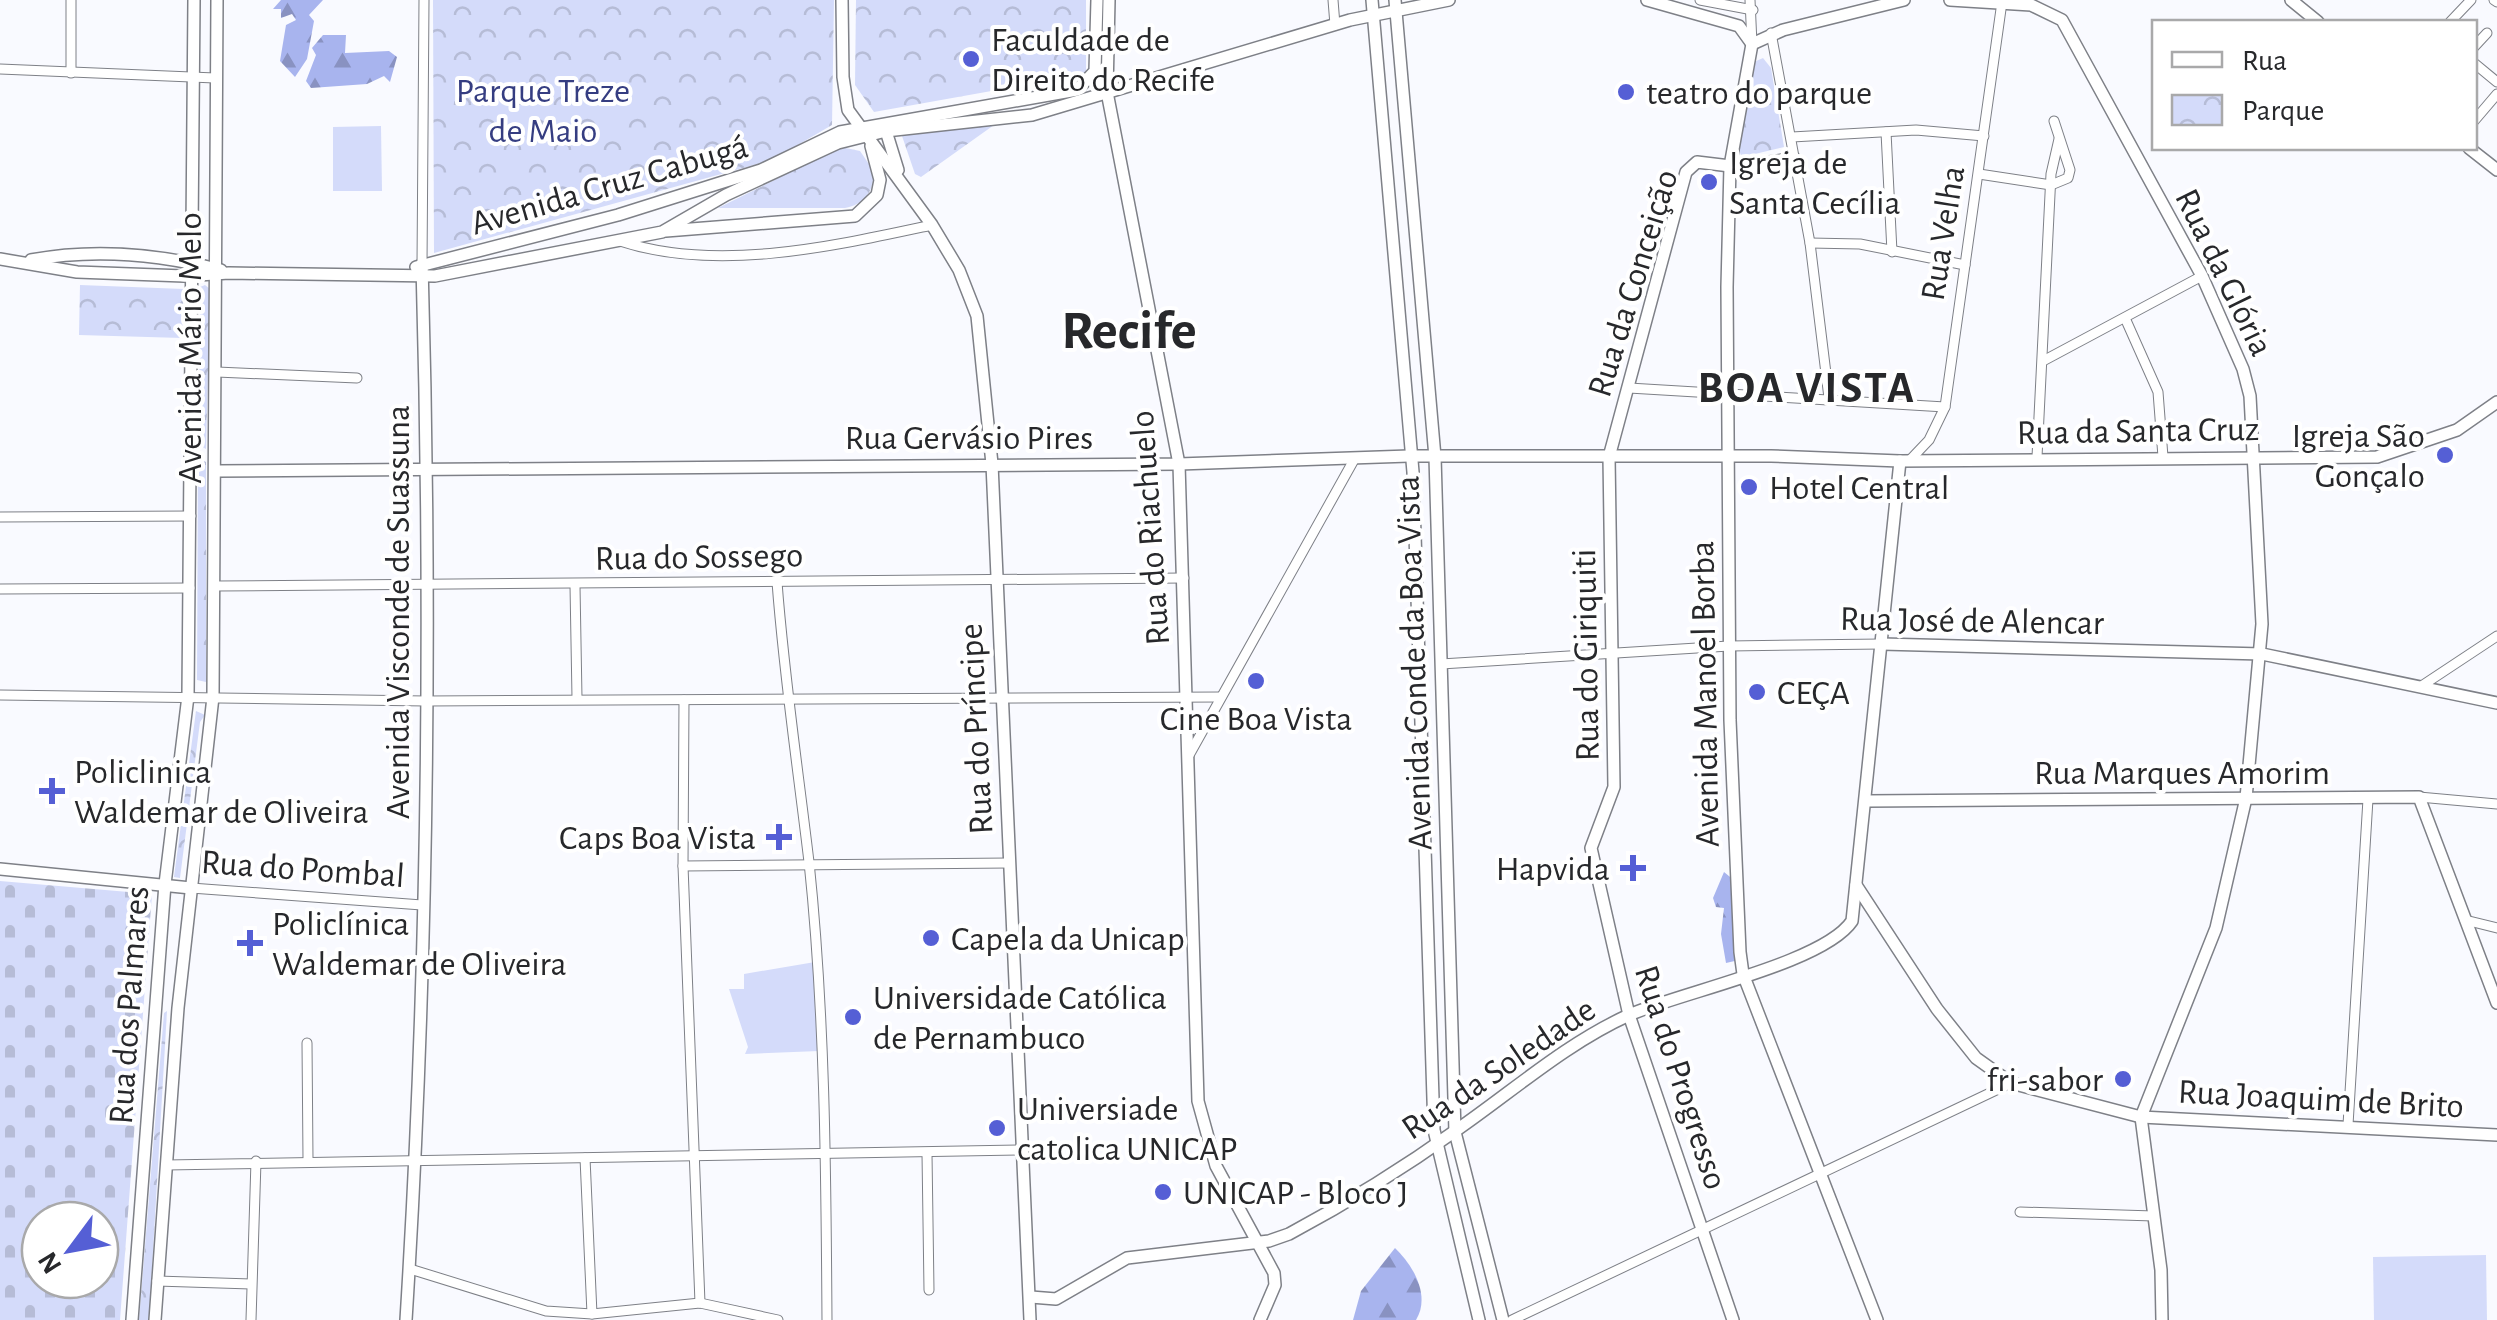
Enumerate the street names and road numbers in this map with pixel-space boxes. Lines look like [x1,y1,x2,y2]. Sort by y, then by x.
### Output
street label: Avenida Cruz Cabugá [467,129,752,242]
street label: Rua Velha [1916,163,1971,303]
street label: Rua da Conceição [1582,166,1685,401]
street label: Rua da Glória [2168,184,2279,362]
street label: Avenida Mário Melo [173,212,208,484]
street label: Avenida Visconde de Suassuna [381,405,416,819]
street label: Rua do Riachuelo [1125,409,1176,646]
street label: Rua da Santa Cruz [2016,412,2260,451]
street label: Rua Gervásio Pires [845,421,1093,456]
street label: Avenida Conde da Boa Vista [1390,475,1439,851]
street label: Rua do Sossego [594,538,804,577]
street label: Avenida Manoel Borba [1685,541,1726,847]
street label: Rua do Giriquiti [1567,548,1606,762]
street label: Rua José de Alencar [1840,602,2105,641]
street label: Rua do Príncipe [953,623,999,835]
street label: Rua Marques Amorim [2034,756,2330,791]
street label: Rua do Pombal [200,845,406,894]
street label: Rua dos Palmares [104,885,155,1125]
street label: Rua do Progresso [1628,961,1733,1194]
street label: Rua da Soledade [1396,992,1602,1147]
street label: Rua Joaquim de Brito [2177,1075,2465,1124]

